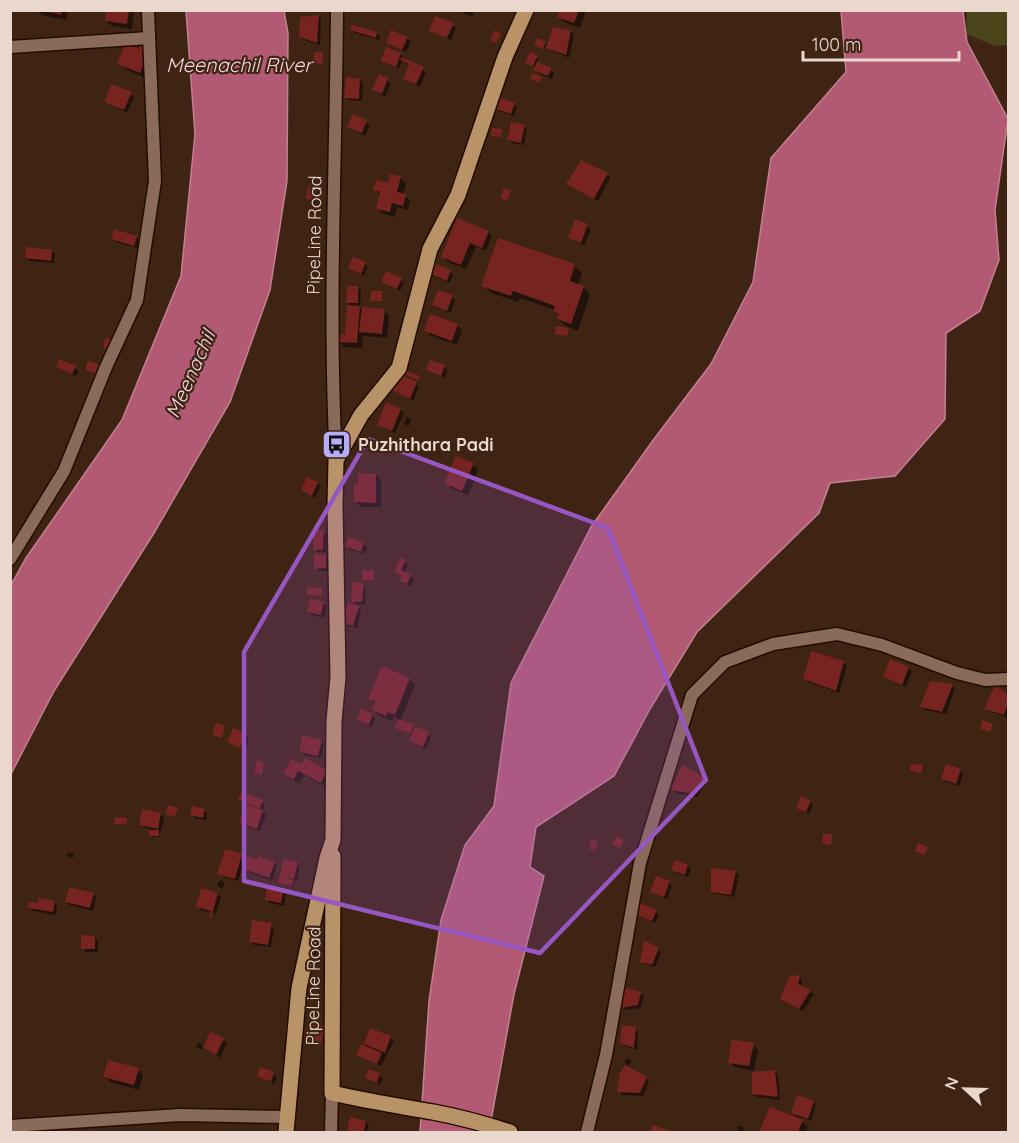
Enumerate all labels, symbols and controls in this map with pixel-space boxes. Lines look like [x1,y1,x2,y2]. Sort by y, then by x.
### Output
scale bar [803,24,959,62]
text: 100 m [812,33,861,56]
water label: Meenachil River [166,52,314,77]
street label: PipeLine Road [301,175,327,295]
water label: Meenachil [160,324,221,422]
bus stop icon: Puzhithara Padi [321,428,353,460]
place label: Puzhithara Padi [358,433,494,456]
street label: PipeLine Road [300,926,326,1046]
north arrow [935,1059,995,1119]
text: N [940,1074,963,1093]

